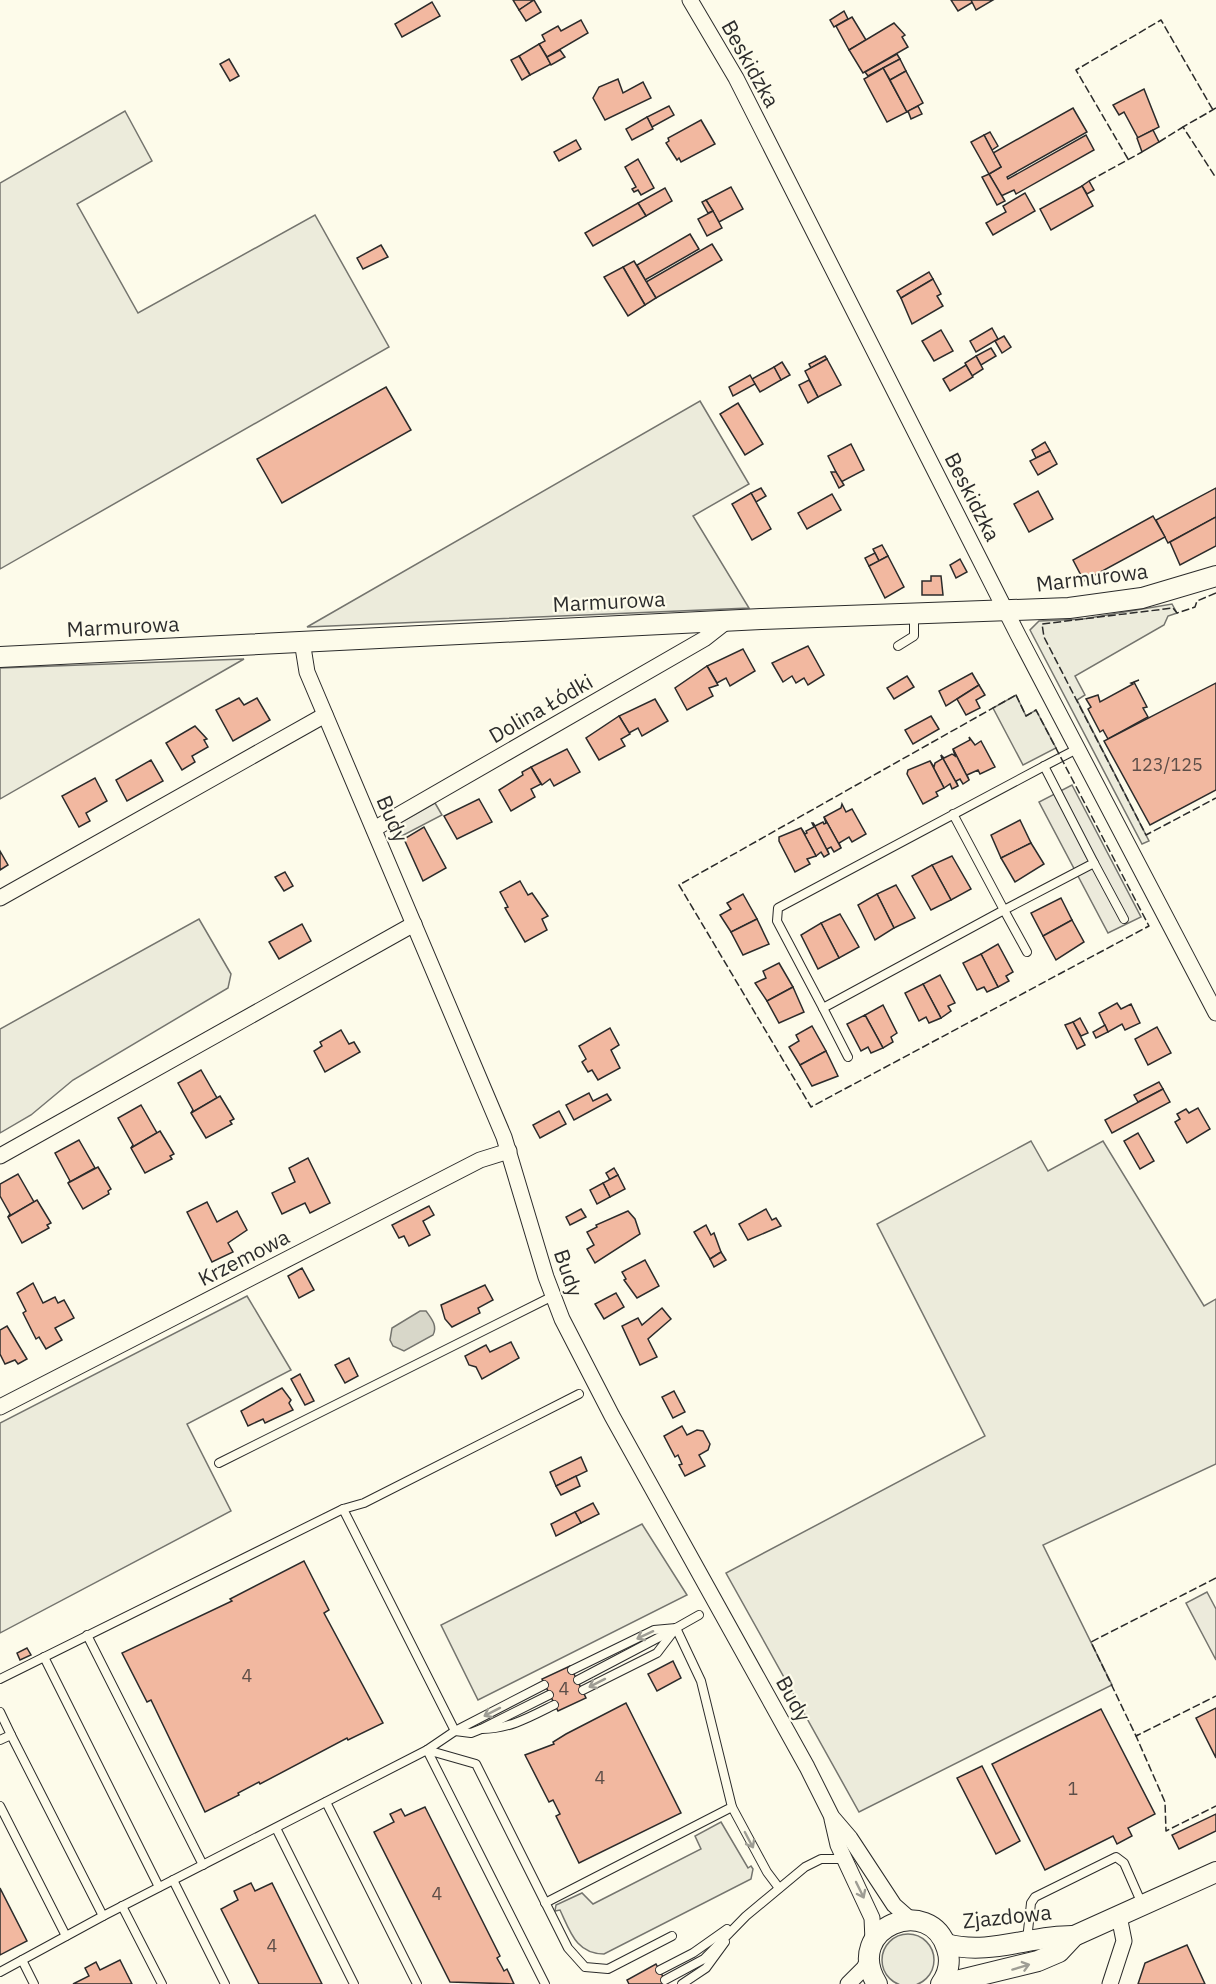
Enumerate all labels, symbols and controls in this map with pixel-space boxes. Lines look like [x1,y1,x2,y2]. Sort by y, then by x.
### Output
street label: Beskidzka [715,15,786,112]
street label: Beskidzka [939,447,1007,546]
street label: Marmurowa [1034,556,1149,598]
street label: Marmurowa [552,584,666,618]
street label: Marmurowa [66,609,180,643]
street label: Dolina Łódki [483,667,598,749]
house number: 123/125 [1131,753,1203,776]
street label: Budy [371,791,415,847]
street label: Krzemowa [193,1222,294,1292]
street label: Budy [548,1245,590,1301]
one-way arrow [637,1629,655,1641]
house number: 4 [242,1664,253,1687]
street label: Budy [770,1671,818,1727]
house number: 4 [559,1677,570,1700]
one-way arrow [588,1678,606,1690]
one-way arrow [484,1706,501,1718]
house number: 4 [595,1766,606,1789]
house number: 1 [1068,1777,1078,1800]
one-way arrow [744,1830,755,1848]
one-way arrow [854,1881,866,1899]
house number: 4 [432,1882,443,1905]
street label: Zjazdowa [961,1897,1053,1935]
house number: 4 [267,1934,278,1957]
one-way arrow [1011,1961,1030,1972]

